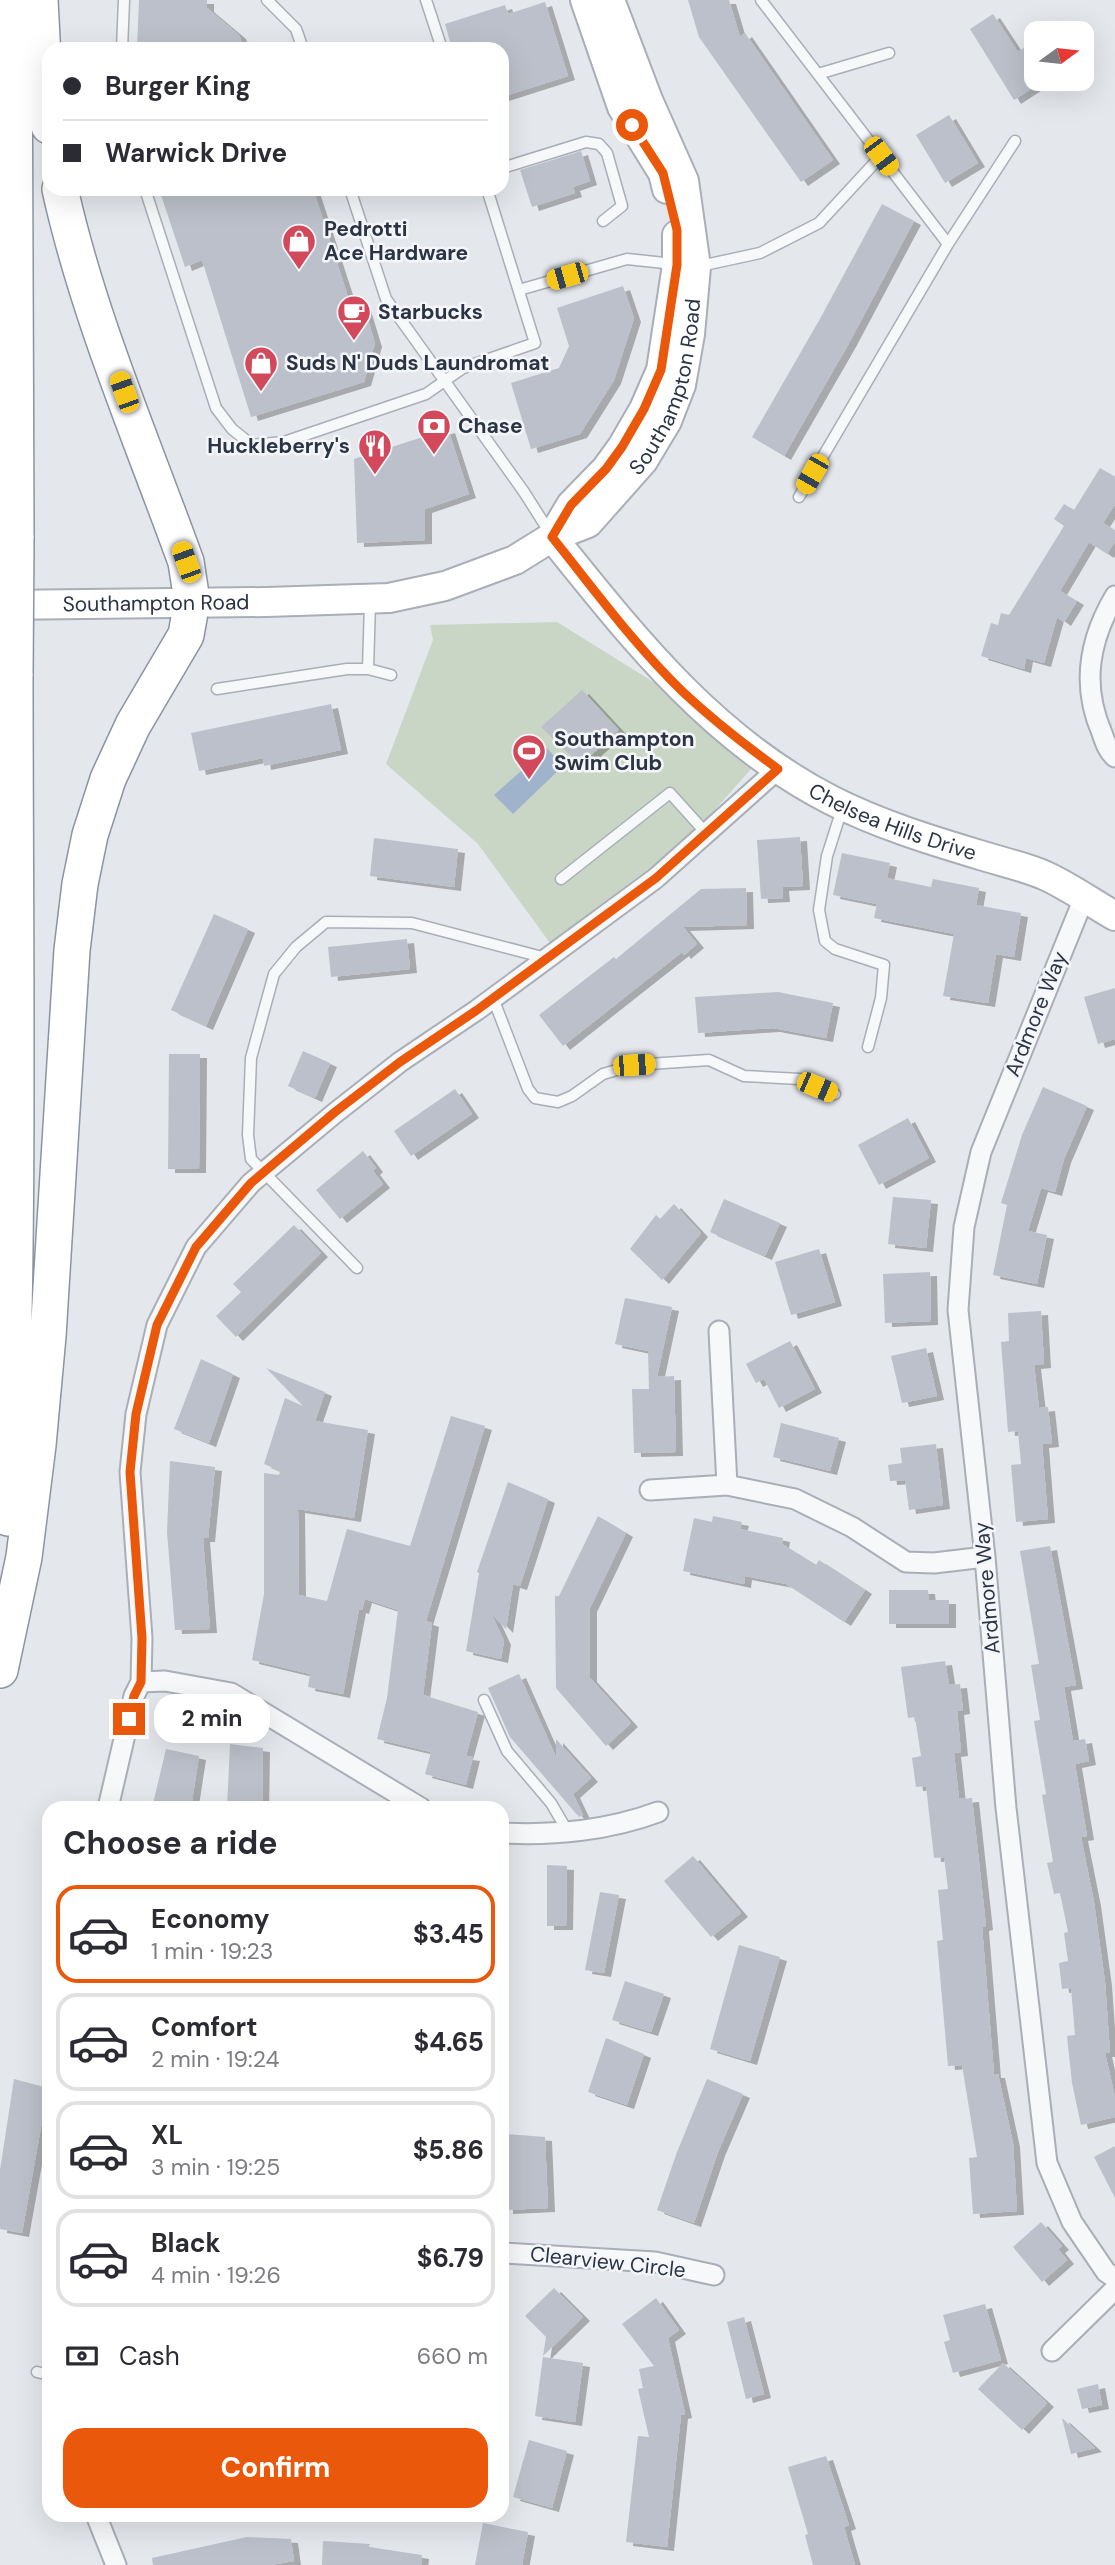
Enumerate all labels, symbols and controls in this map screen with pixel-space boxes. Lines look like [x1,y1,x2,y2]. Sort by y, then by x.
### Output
north arrow [1024,21,1094,91]
map controls [1024,21,1094,91]
text: Burger King [105,69,251,103]
route start [616,109,648,141]
car [860,133,903,179]
text: Warwick Drive [105,136,287,170]
place label: Pedrotti Ace Hardware [324,215,468,267]
shop icon: Pedrotti Ace Hardware [280,222,318,271]
car [544,260,591,292]
cafe icon: Starbucks [335,293,373,342]
place label: Starbucks [378,298,483,326]
street label: Southampton Road [623,298,707,481]
shop icon: Suds N' Duds Laundromat [242,344,280,393]
place label: Suds N' Duds Laundromat [286,349,549,377]
car [107,369,142,415]
bank icon: Chase [415,407,453,456]
place label: Chase [458,412,523,440]
restaurant icon: Huckleberry's [356,427,394,476]
place label: Huckleberry's [207,432,350,460]
car [793,451,832,497]
car [169,539,204,585]
street label: Southampton Road [62,588,250,618]
place label: Southampton Swim Club [554,725,695,777]
sports icon: Southampton Swim Club [510,732,548,781]
street label: Chelsea Hills Drive [803,777,980,867]
street label: Ardmore Way [998,947,1074,1081]
car [613,1053,656,1077]
car [794,1069,841,1105]
street label: Ardmore Way [967,1520,1007,1655]
callout: 2 min [154,1694,269,1744]
route end [113,1703,145,1735]
text: 2 min [182,1703,242,1733]
text: Choose a ride [63,1822,278,1864]
text: Economy [151,1902,269,1936]
icon: car [67,1903,130,1966]
text: $3.45 [413,1917,484,1951]
text: 1 min · 19:23 [151,1936,273,1966]
text: Comfort [151,2010,257,2044]
icon: car [67,2011,130,2074]
text: $4.65 [413,2025,484,2059]
text: 2 min · 19:24 [151,2044,279,2074]
text: XL [151,2118,183,2152]
icon: car [67,2119,130,2182]
text: $5.86 [413,2133,484,2167]
text: 3 min · 19:25 [151,2152,280,2182]
text: Black [151,2226,221,2260]
icon: car [67,2227,130,2290]
street label: Clearview Circle [529,2240,687,2284]
text: $6.79 [417,2241,484,2275]
text: 4 min · 19:26 [151,2260,281,2290]
icon: cash [63,2337,101,2375]
text: Cash [119,2339,180,2373]
text: 660 m [417,2341,488,2371]
button: Confirm [63,2428,488,2508]

